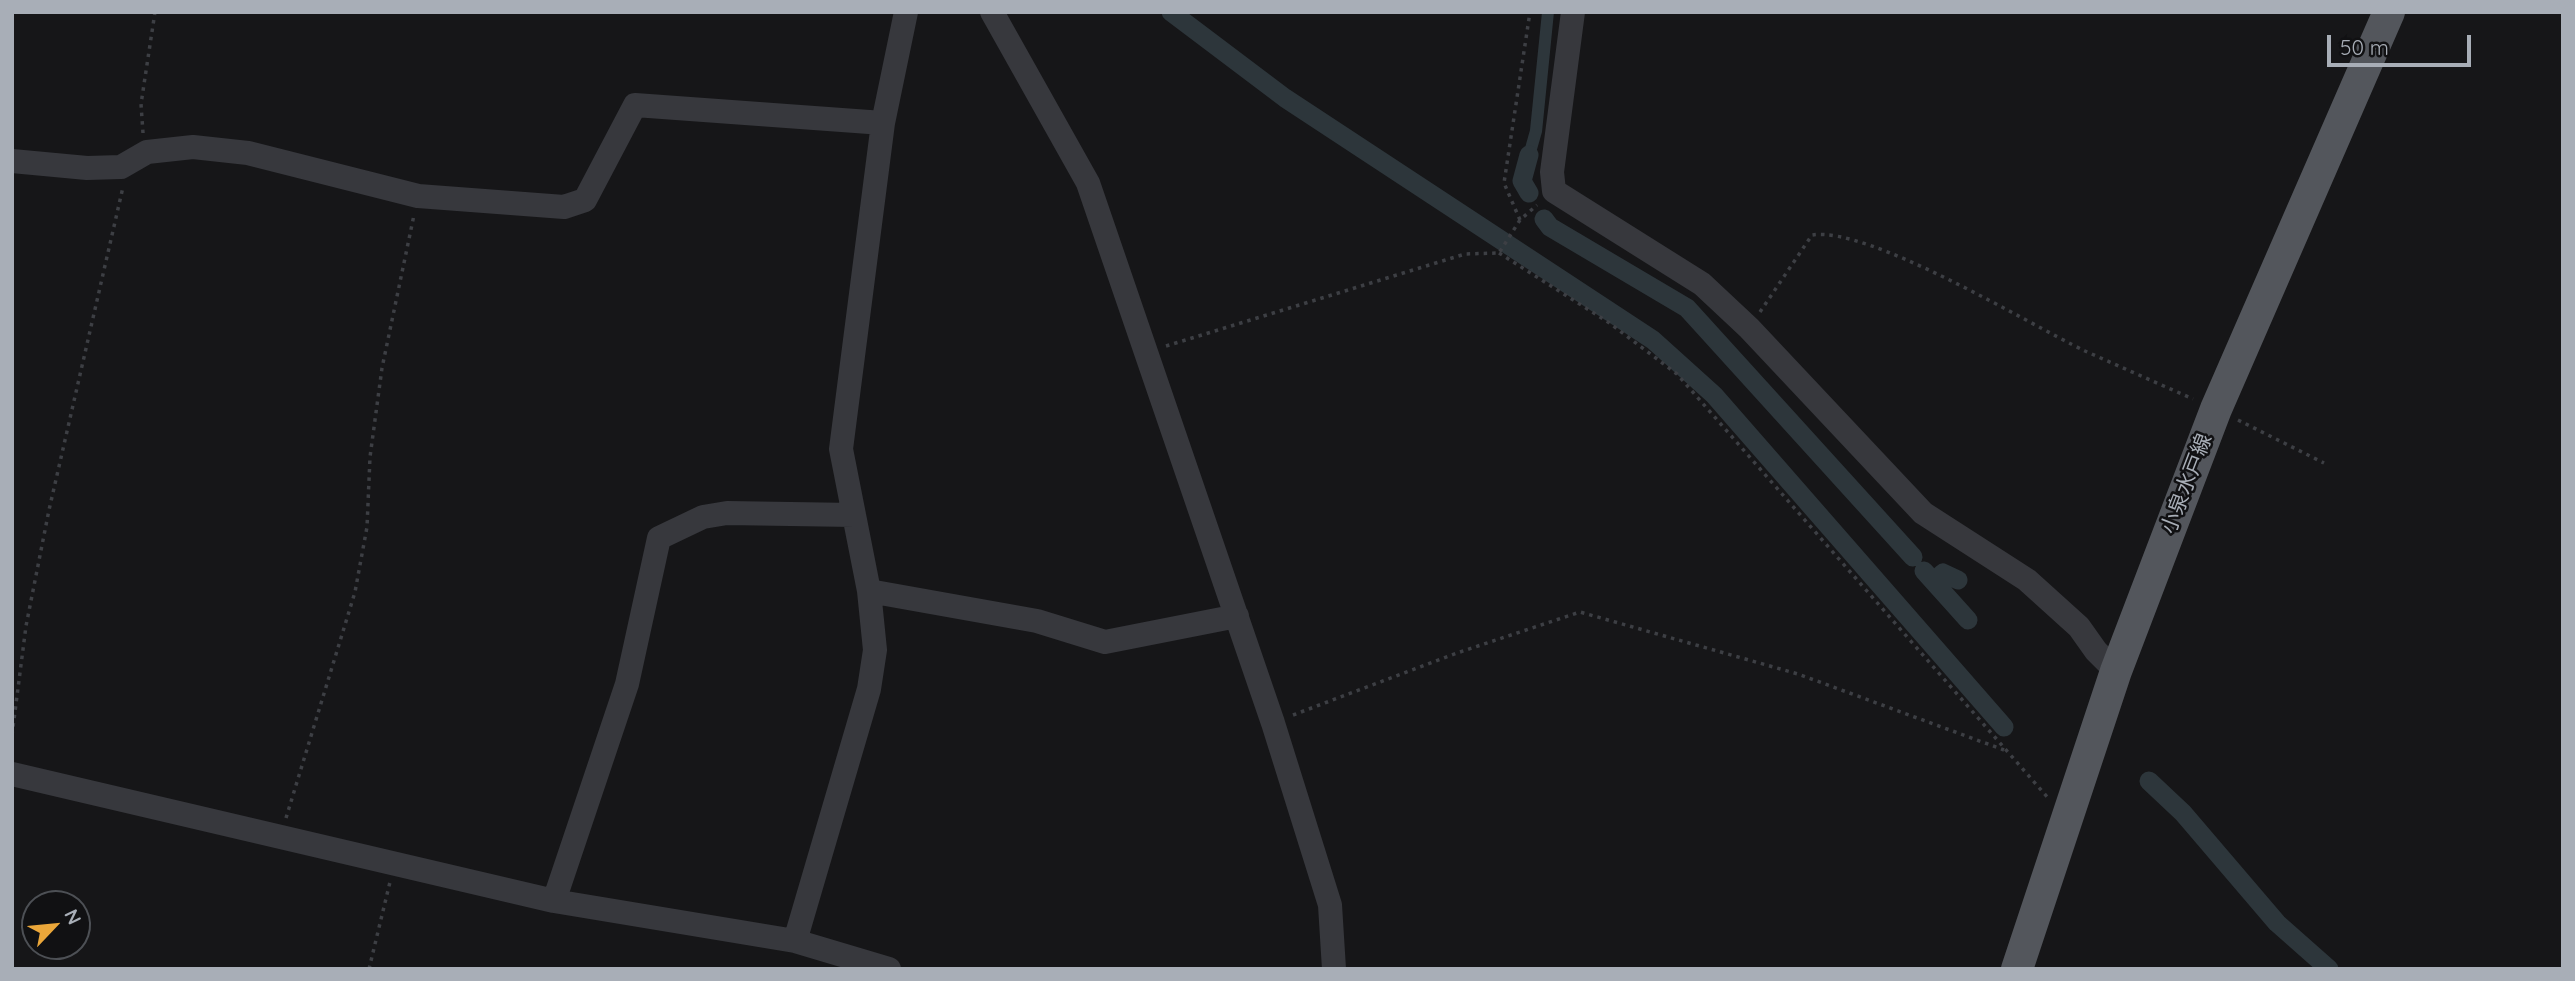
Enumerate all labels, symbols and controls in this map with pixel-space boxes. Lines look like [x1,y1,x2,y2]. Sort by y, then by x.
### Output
scale bar [2330,21,2474,65]
text: 50 m [2340,34,2389,60]
street label: 小泉水戸線 [2156,430,2218,538]
north arrow [21,890,91,960]
text: N [59,905,87,928]

